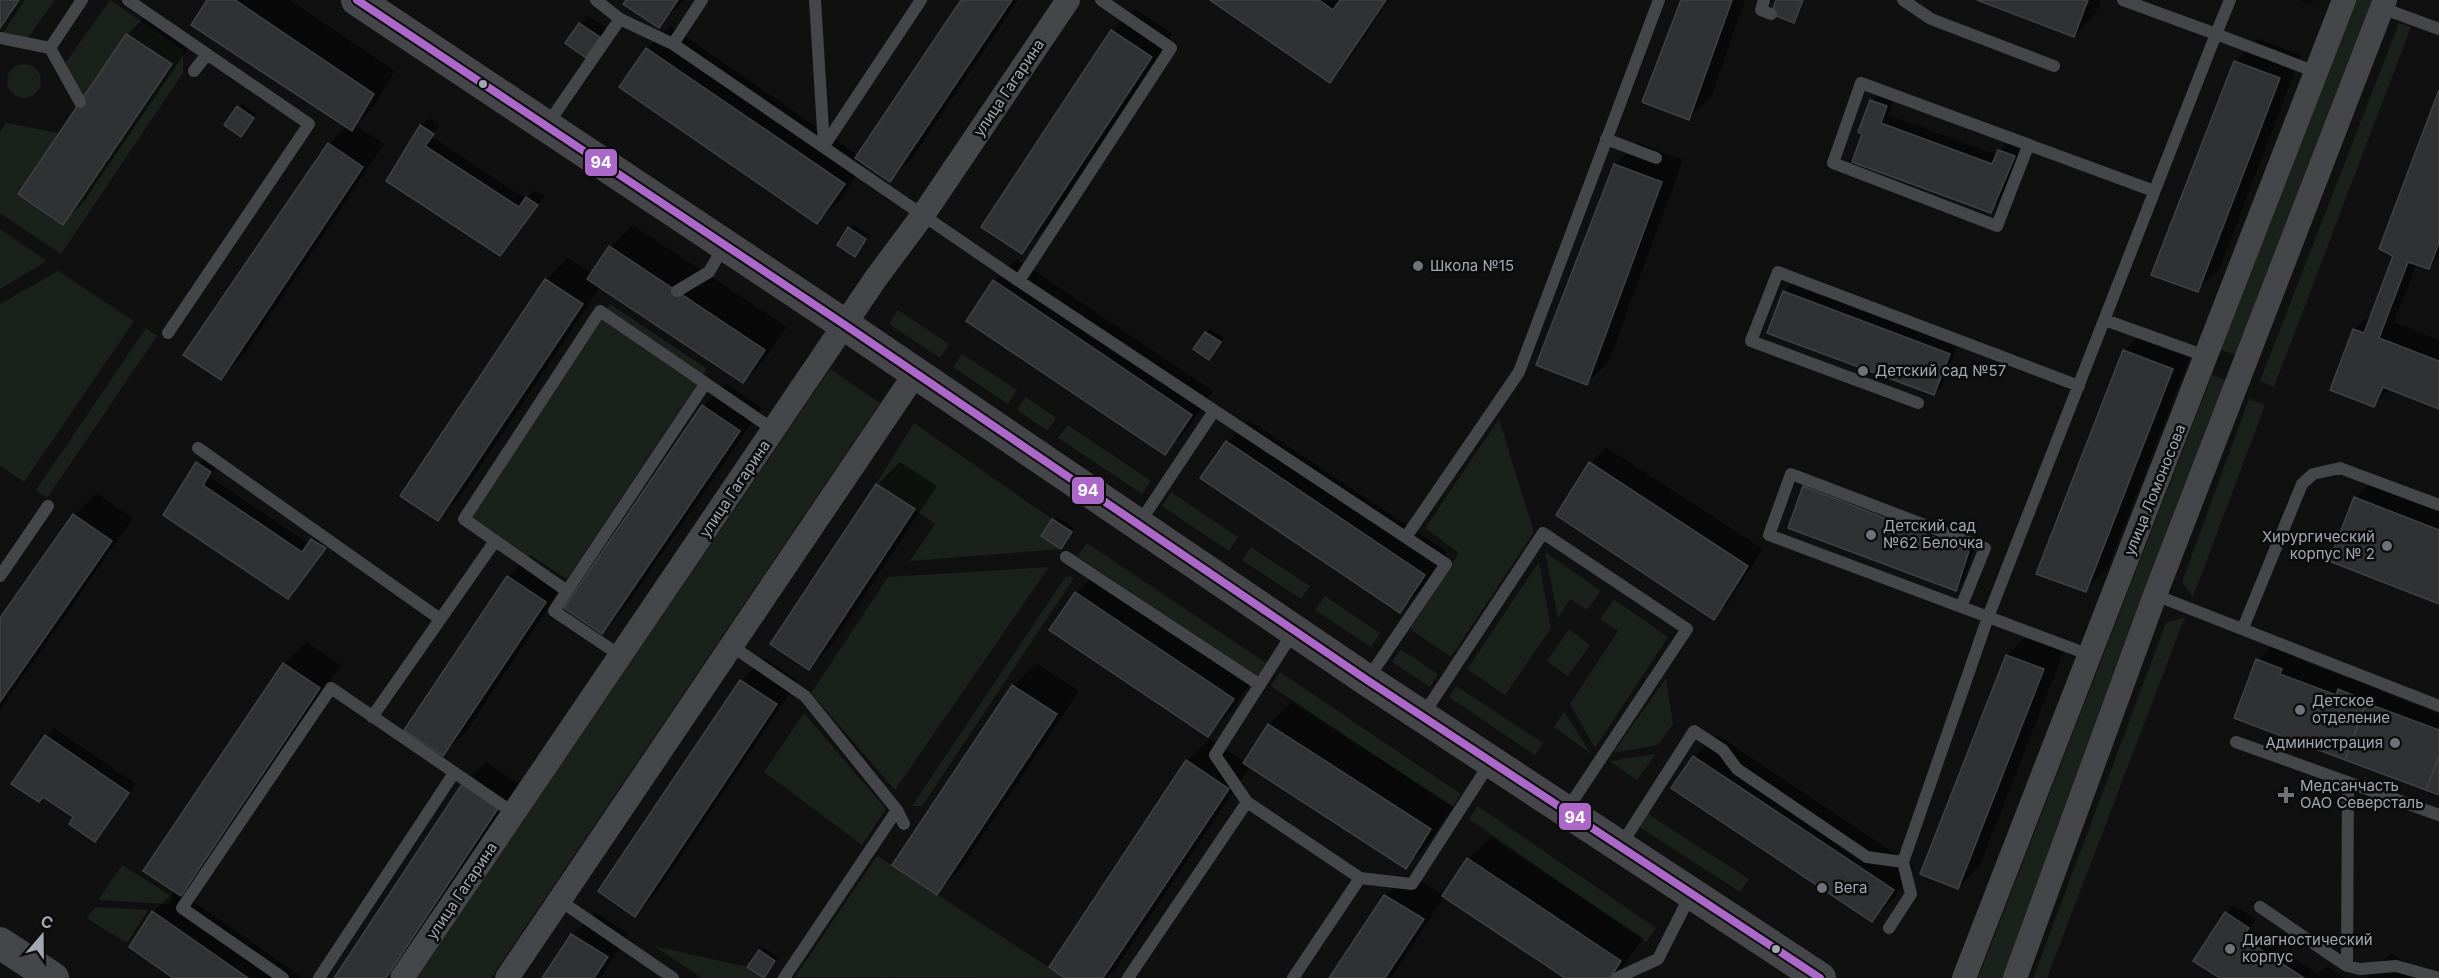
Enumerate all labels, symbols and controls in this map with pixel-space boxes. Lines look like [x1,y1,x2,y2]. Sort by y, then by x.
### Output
street label: улица Гагарина [969,35,1048,140]
unlabelled marker [477,78,489,90]
line badge: 94 [584,148,618,177]
text: 94 [590,152,612,172]
place label: Школа №15 [1430,256,1514,275]
marker: Школа №15 [1411,259,1425,273]
place label: Детский сад №57 [1875,361,2006,380]
marker: Детский сад №57 [1856,364,1870,378]
street label: улица Ломоносова [2120,421,2190,558]
street label: улица Гагарина [695,436,774,541]
line badge: 94 [1071,476,1105,505]
text: 94 [1077,480,1099,500]
place label: Детский сад №62 Белочка [1883,516,1983,552]
place label: Хирургический корпус № 2 [2262,527,2375,563]
marker: Детский сад №62 Белочка [1864,528,1878,542]
marker: Хирургический корпус № 2 [2380,539,2394,553]
place label: Детское отделение [2312,691,2390,727]
marker: Детское отделение [2293,703,2307,717]
place label: Администрация [2265,733,2383,752]
marker: Администрация [2388,736,2402,750]
place label: Медсанчасть ОАО Северсталь [2300,776,2424,812]
marker: Медсанчасть ОАО Северсталь [2277,786,2295,804]
line badge: 94 [1558,802,1592,831]
text: 94 [1564,807,1586,827]
street label: улица Гагарина [422,838,501,943]
place label: Вега [1834,878,1868,897]
marker: Вега [1815,881,1829,895]
north arrow [12,906,72,966]
text: С [38,910,56,933]
place label: Диагностический корпус [2242,930,2373,966]
marker: Диагностический корпус [2223,942,2237,956]
unlabelled marker [1770,943,1782,955]

